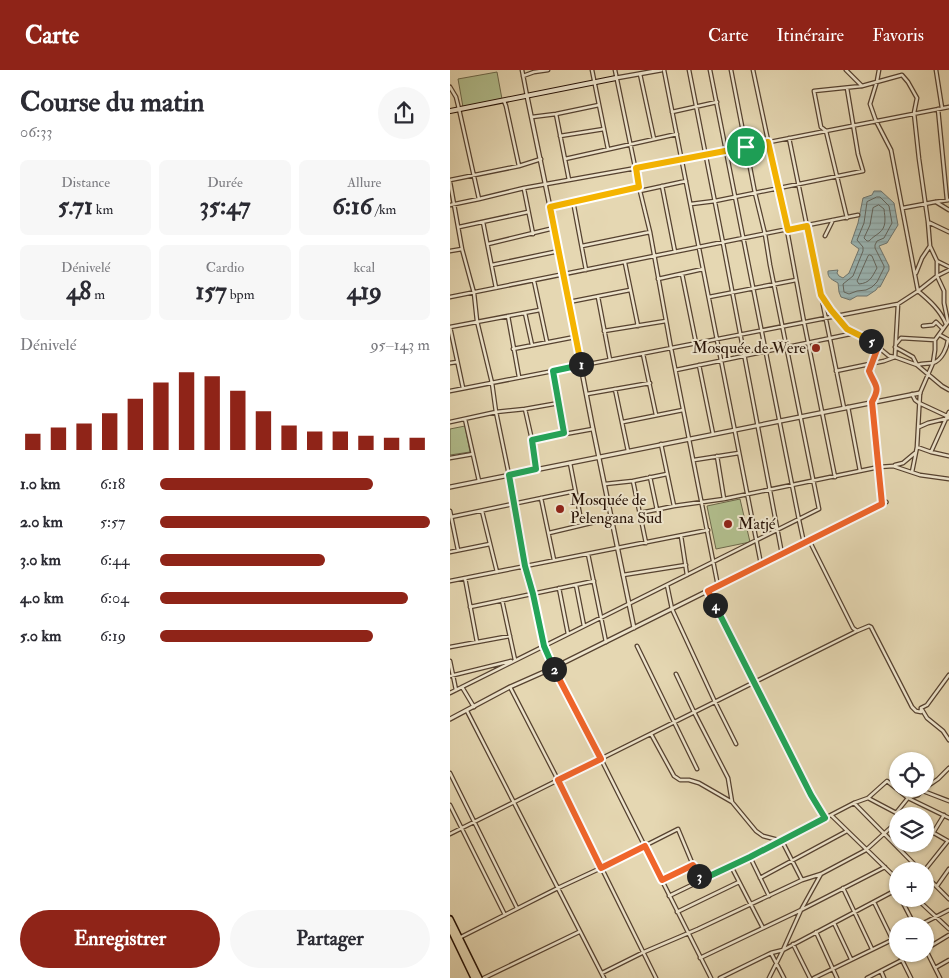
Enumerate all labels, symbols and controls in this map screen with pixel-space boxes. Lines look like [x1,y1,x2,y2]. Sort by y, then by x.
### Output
text: Carte [25,20,79,51]
text: Carte [708,24,749,47]
text: Itinéraire [777,24,844,47]
text: Favoris [872,24,924,47]
text: Course du matin [20,85,204,120]
button: share [378,87,430,139]
text: 06:33 [20,122,53,142]
pin [725,126,767,168]
icon: arrive [732,133,760,161]
text: Distance [61,174,110,191]
text: Durée [207,174,243,191]
text: Allure [347,174,381,191]
text: 5.71 [58,191,93,222]
text: 35:47 [199,191,251,222]
text: 6:16 [332,191,372,222]
text: km [93,201,113,218]
text: /km [372,201,396,218]
text: Dénivelé [61,259,110,276]
text: Cardio [206,259,244,276]
text: kcal [354,259,375,276]
text: 48 [66,276,91,307]
text: 157 [195,276,227,307]
text: 419 [347,276,382,307]
text: m [91,286,105,303]
text: bpm [227,286,255,303]
pin: 5 [858,328,884,354]
text: 5 [868,333,875,350]
text: Dénivelé [20,335,76,355]
text: 95–143 m [370,335,430,355]
place label: Mosquée de Were [692,338,806,358]
marker: Mosquée de Were [810,342,822,354]
pin: 1 [568,352,594,376]
text: 1 [579,356,584,373]
text: 1.0 km [20,474,60,494]
text: 6:18 [100,474,125,494]
place label: Mosquée de Pelengana Sud [570,490,662,528]
marker: Mosquée de Pelengana Sud [554,503,566,515]
text: 2.0 km [20,512,63,532]
text: 5:57 [100,512,125,532]
place label: Matjé [738,514,776,534]
marker: Matjé [722,518,734,530]
text: 3.0 km [20,550,61,570]
text: 6:44 [100,550,129,570]
text: 4.0 km [20,588,64,608]
text: 6:04 [100,588,129,608]
pin: 4 [702,592,728,618]
text: 4 [712,597,719,614]
text: 5.0 km [20,626,61,646]
text: 6:19 [100,626,126,646]
pin: 2 [542,656,566,682]
text: 2 [551,661,558,678]
map controls [889,752,934,962]
button: locate [889,752,934,797]
button: layers [889,807,934,852]
button: + [889,862,934,907]
pin: 3 [686,864,712,888]
text: 3 [697,868,702,885]
button: Enregistrer [20,910,220,968]
button: Partager [230,910,430,968]
button: − [889,917,934,962]

